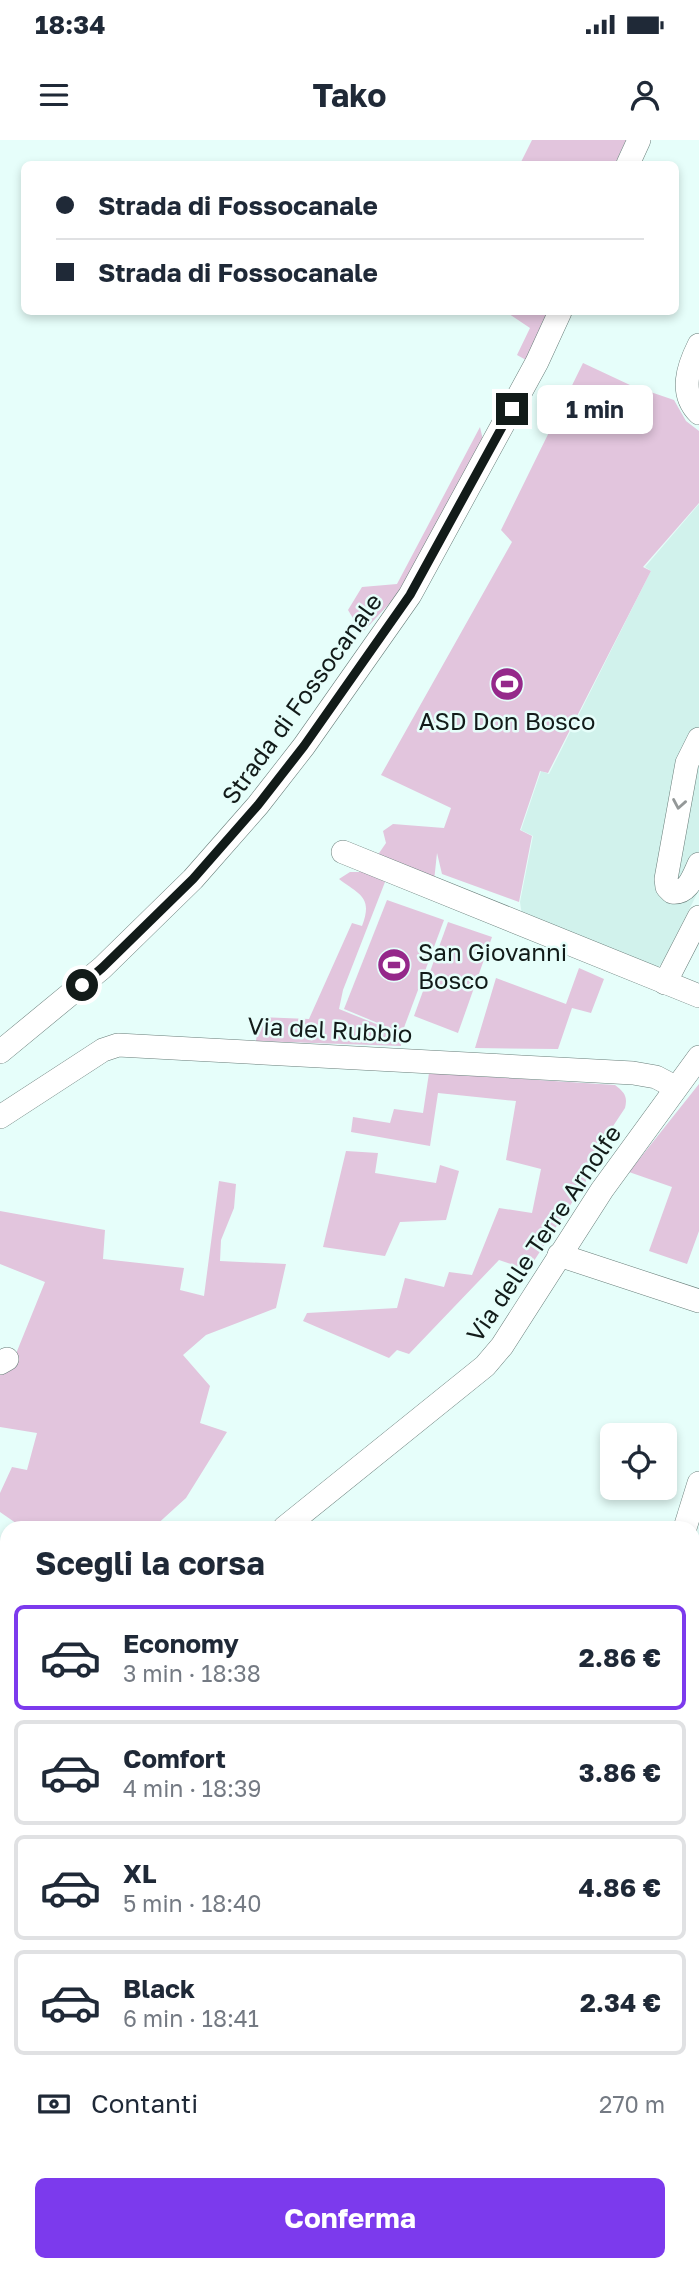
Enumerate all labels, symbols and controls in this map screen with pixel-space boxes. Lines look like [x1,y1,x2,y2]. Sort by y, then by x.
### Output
text: 18:34 [35,9,105,40]
icon: menu [35,76,73,114]
text: Tako [313,76,386,114]
icon: person [626,76,664,114]
text: Strada di Fossocanale [98,190,378,221]
text: Strada di Fossocanale [98,257,378,288]
callout: 1 min [536,384,652,434]
route end [496,393,528,425]
text: 1 min [566,395,624,423]
street label: Strada di Fossocanale [215,587,387,809]
sports icon: ASD Don Bosco [488,665,526,703]
place label: ASD Don Bosco [419,706,595,735]
one-way arrow [672,798,687,810]
place label: San Giovanni Bosco [418,937,567,994]
sports icon: San Giovanni Bosco [375,946,413,984]
route start [66,969,98,1001]
street label: Via del Rubbio [247,1010,413,1048]
street label: Via delle Terre Arnolfe [460,1119,626,1347]
map controls [600,1423,677,1500]
button: locate [600,1423,677,1500]
text: Scegli la corsa [35,1544,265,1582]
icon: car [39,1626,102,1689]
text: Economy [123,1628,239,1659]
text: 2.86 € [579,1642,661,1673]
text: 3 min · 18:38 [123,1659,261,1687]
icon: car [39,1741,102,1804]
text: Comfort [123,1743,226,1774]
text: 3.86 € [579,1757,661,1788]
text: 4 min · 18:39 [123,1774,261,1802]
icon: car [39,1856,102,1919]
text: XL [123,1858,157,1889]
text: 4.86 € [578,1872,661,1903]
text: 5 min · 18:40 [123,1889,262,1917]
icon: car [39,1971,102,2034]
text: Black [123,1973,195,2004]
text: 2.34 € [580,1987,661,2018]
text: 6 min · 18:41 [123,2004,259,2032]
icon: cash [35,2085,73,2123]
text: Contanti [91,2088,198,2119]
text: 270 m [599,2090,665,2118]
button: Conferma [35,2178,665,2258]

